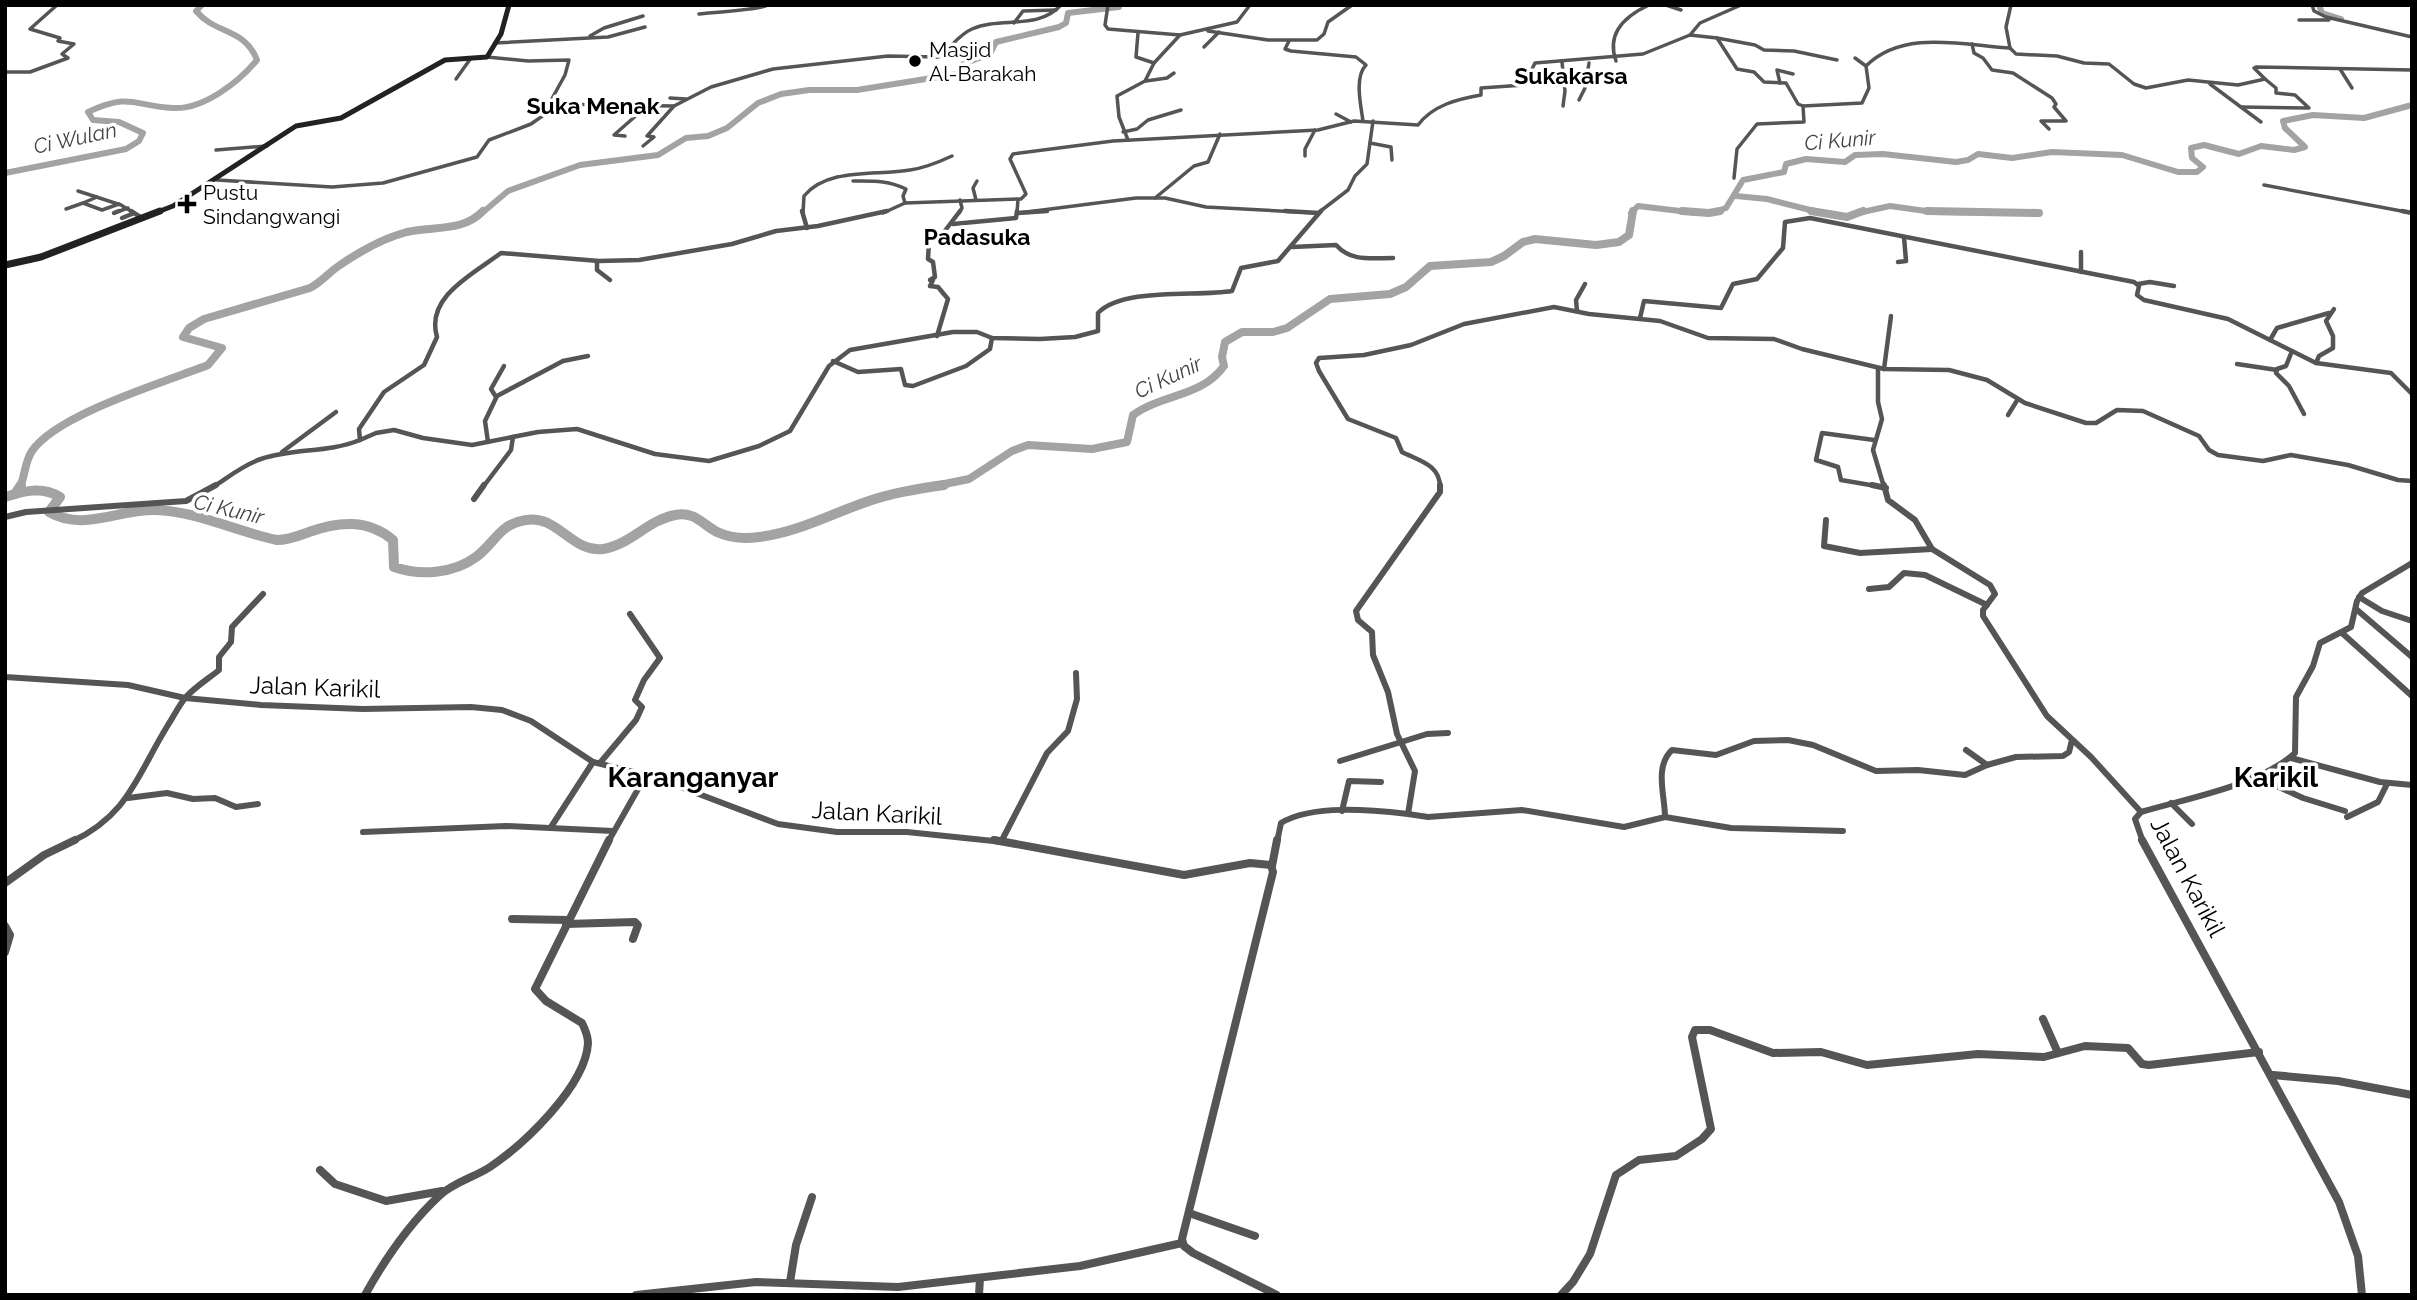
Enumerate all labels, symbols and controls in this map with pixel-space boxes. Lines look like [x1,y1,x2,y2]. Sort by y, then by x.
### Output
place label: Masjid Al-Barakah [929,37,1036,86]
marker: Masjid Al-Barakah [907,53,923,69]
district label: Sukakarsa [1514,62,1628,89]
district label: Suka Menak [526,92,660,119]
water label: Ci Wulan [31,117,119,159]
water label: Ci Kunir [1803,124,1877,156]
place label: Pustu Sindangwangi [203,180,340,229]
marker: Pustu Sindangwangi [177,194,197,214]
district label: Padasuka [924,223,1030,250]
water label: Ci Kunir [1130,350,1206,403]
water label: Ci Kunir [191,489,267,529]
street label: Jalan Karikil [249,670,381,704]
district label: Karanganyar [608,761,779,794]
district label: Karikil [2234,761,2318,794]
street label: Jalan Karikil [811,795,944,831]
street label: Jalan Karikil [2144,812,2232,942]

